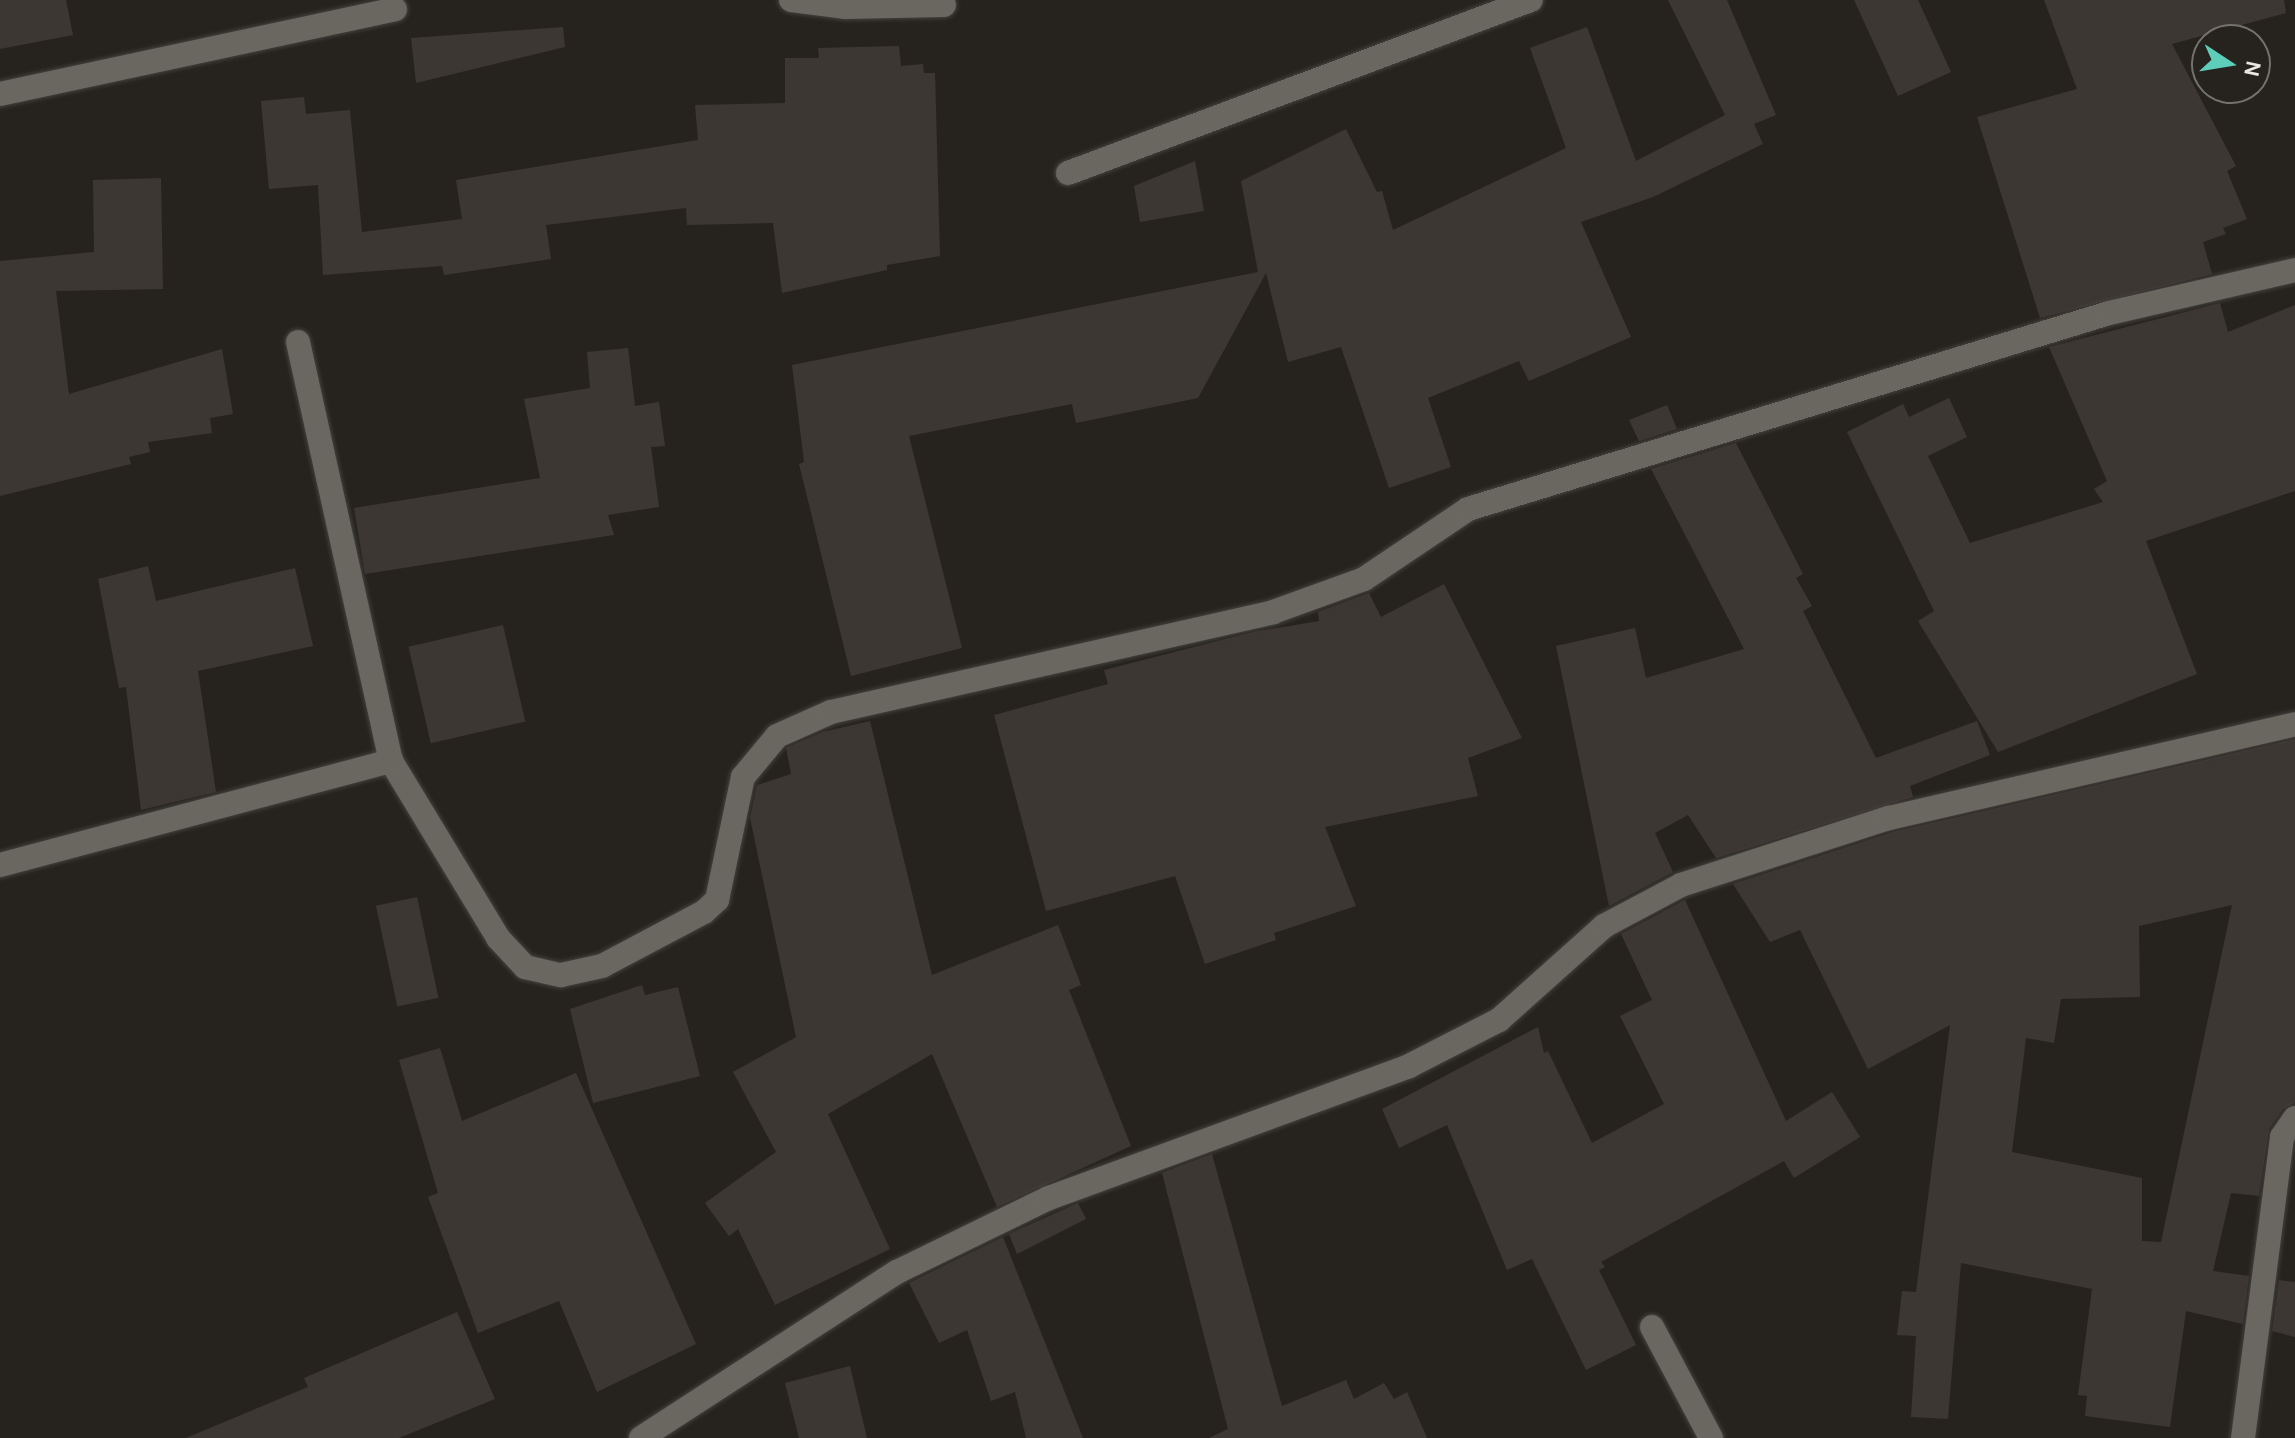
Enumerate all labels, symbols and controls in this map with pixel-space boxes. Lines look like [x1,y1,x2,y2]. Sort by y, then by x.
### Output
north arrow [2191,24,2271,104]
text: N [2238,58,2267,79]

